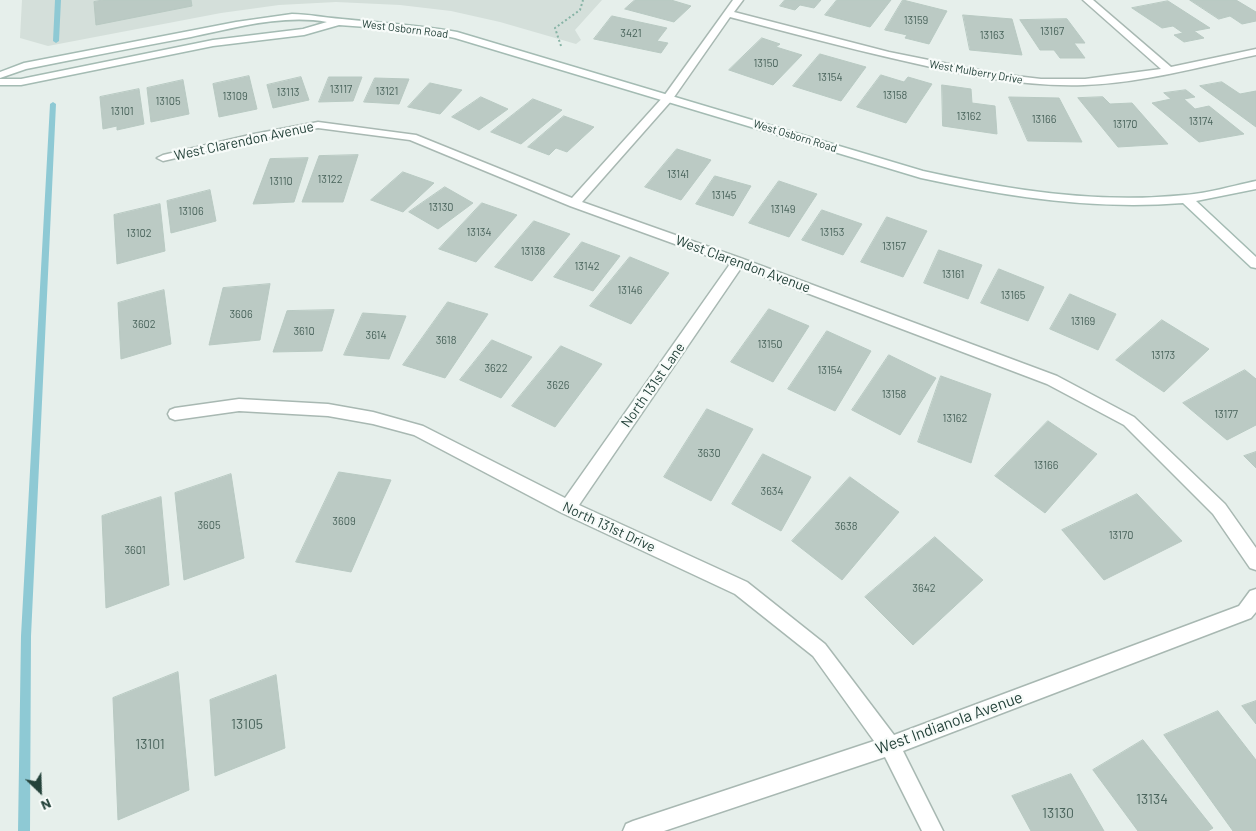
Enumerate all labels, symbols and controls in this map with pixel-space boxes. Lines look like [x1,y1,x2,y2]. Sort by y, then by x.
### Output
house number: 13159 [904,13,928,27]
street label: West Osborn Road [361,17,449,41]
house number: 13167 [1040,24,1064,38]
house number: 3421 [620,26,642,40]
house number: 13163 [980,28,1004,42]
house number: 13150 [753,56,779,70]
street label: West Mulberry Drive [928,57,1024,87]
house number: 13154 [817,70,843,84]
house number: 13117 [330,82,352,96]
house number: 13121 [376,84,398,98]
house number: 13113 [277,85,299,99]
house number: 13158 [883,88,907,102]
house number: 13109 [222,89,248,103]
house number: 13105 [155,94,181,108]
house number: 13101 [110,104,134,118]
house number: 13162 [957,109,981,123]
house number: 13166 [1032,112,1056,126]
house number: 13174 [1189,114,1213,128]
street label: West Osborn Road [752,117,838,155]
house number: 13170 [1113,117,1137,131]
street label: West Clarendon Avenue [173,118,315,164]
house number: 13141 [667,167,689,181]
house number: 13122 [317,172,343,186]
house number: 13110 [269,174,293,188]
house number: 13145 [711,188,737,202]
house number: 13130 [428,200,454,214]
house number: 13149 [770,202,796,216]
house number: 13106 [178,204,204,218]
house number: 13134 [466,225,492,239]
house number: 13153 [820,225,844,239]
house number: 13102 [126,226,152,240]
street label: West Clarendon Avenue [673,232,813,296]
house number: 13157 [882,239,906,253]
house number: 13138 [521,244,545,258]
house number: 13142 [574,259,600,273]
house number: 13161 [942,267,964,281]
house number: 13146 [617,283,643,297]
house number: 13165 [1001,288,1025,302]
house number: 3606 [229,307,253,321]
house number: 13169 [1071,314,1095,328]
house number: 3602 [132,317,156,331]
house number: 3610 [293,324,315,338]
house number: 3614 [365,328,387,342]
house number: 3618 [436,333,456,347]
house number: 13150 [757,337,783,351]
street label: North 131st Lane [618,339,688,431]
house number: 13173 [1151,348,1175,362]
house number: 3622 [484,361,508,375]
house number: 13154 [817,363,843,377]
house number: 3626 [547,378,569,392]
house number: 13158 [882,387,906,401]
house number: 13177 [1214,407,1238,421]
house number: 13162 [943,411,967,425]
house number: 3630 [697,446,721,460]
house number: 13166 [1034,458,1058,472]
house number: 3634 [760,484,784,498]
street label: North 131st Drive [560,498,658,556]
house number: 3609 [332,514,356,528]
house number: 3605 [197,518,221,532]
house number: 3638 [835,519,857,533]
house number: 13170 [1109,528,1133,542]
house number: 3601 [124,543,146,557]
house number: 3642 [912,581,936,595]
street label: West Indianola Avenue [873,687,1025,759]
house number: 13105 [231,716,263,732]
house number: 13101 [135,736,165,752]
north arrow [15,766,65,816]
house number: 13134 [1136,791,1168,807]
text: N [39,796,54,815]
house number: 13130 [1042,805,1074,821]

